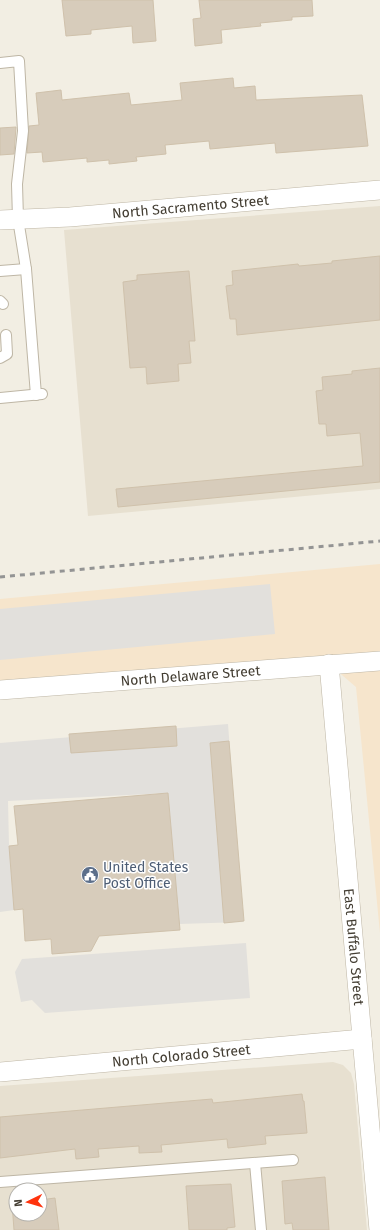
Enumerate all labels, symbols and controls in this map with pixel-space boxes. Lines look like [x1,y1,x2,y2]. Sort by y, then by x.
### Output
street label: North Sacramento Street [111,192,271,222]
street label: North Delaware Street [120,662,262,690]
place label: United States Post Office [103,859,189,892]
public building icon: United States Post Office [80,865,100,885]
street label: East Buffalo Street [340,888,367,1007]
street label: North Colorado Street [111,1041,252,1071]
north arrow [8,1182,48,1222]
text: N [12,1199,25,1207]

